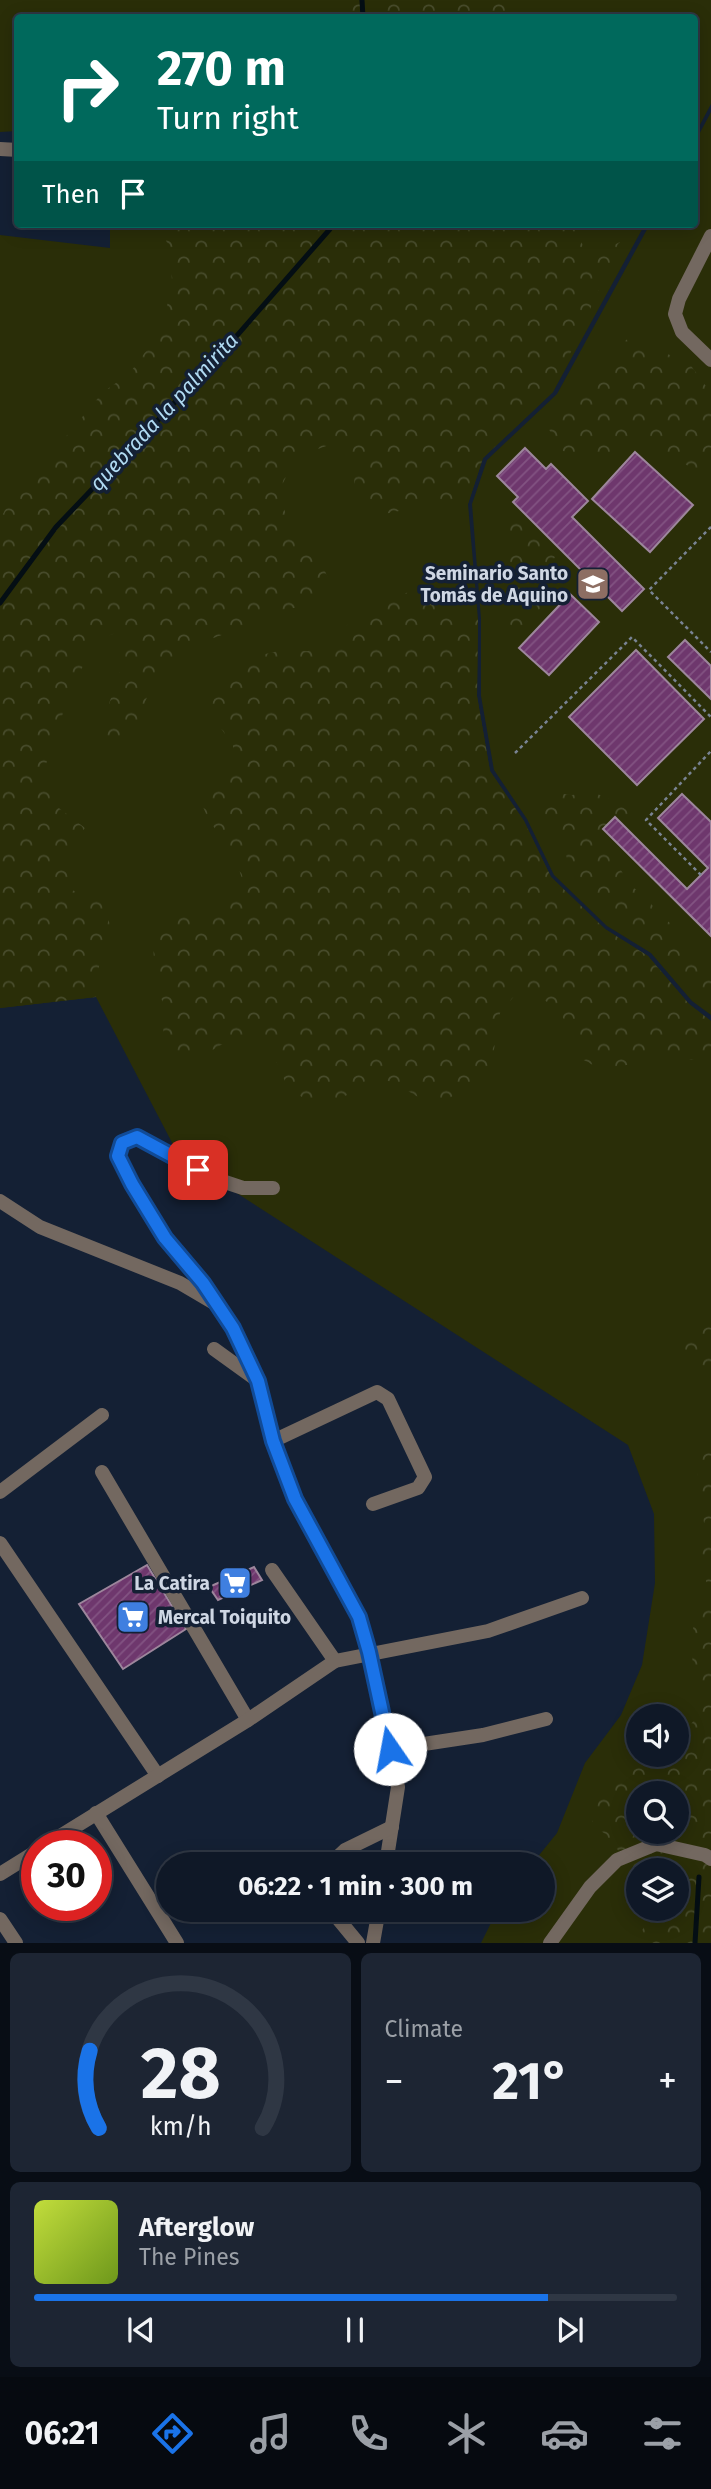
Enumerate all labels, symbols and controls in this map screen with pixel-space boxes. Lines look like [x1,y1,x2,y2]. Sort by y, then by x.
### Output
text: 270 m [157,39,286,98]
icon: right [42,42,133,133]
text: Turn right [157,99,299,137]
icon: arrive [114,175,152,213]
text: Then [42,179,100,210]
water label: quebrada la palmirita [84,328,244,496]
place label: Seminario Santo Tomás de Aquino [420,562,568,607]
school or university icon: Seminario Santo Tomás de Aquino [574,565,612,603]
pin [168,1140,228,1200]
icon: arrive [179,1151,217,1189]
supermarket icon: La Catira [216,1564,254,1602]
place label: La Catira [134,1572,210,1595]
supermarket icon: Mercal Toiquito [114,1598,152,1636]
place label: Mercal Toiquito [158,1606,291,1629]
map controls [626,1704,689,1921]
button: sound [626,1704,689,1767]
position arrow [353,1712,427,1786]
button: search [626,1781,689,1844]
speed limit sign: 30 [21,1830,112,1921]
button: layers [626,1858,689,1921]
text: 06:22 · 1 min · 300 m [238,1871,473,1902]
text: Climate [385,2015,463,2043]
text: 28 [140,2031,220,2118]
text: 21° [492,2050,569,2113]
text: − [385,2058,404,2104]
text: + [658,2058,677,2104]
text: km/h [149,2112,211,2142]
text: Afterglow [139,2212,254,2243]
text: The Pines [139,2243,240,2271]
icon: previous [122,2311,160,2349]
icon: pause [336,2311,374,2349]
icon: next [551,2311,589,2349]
icon: directions [148,2409,197,2458]
icon: music [246,2409,295,2458]
icon: phone [344,2409,393,2458]
icon: climate [442,2409,491,2458]
icon: car [540,2409,589,2458]
icon: filters [638,2409,687,2458]
text: 06:21 [24,2414,100,2452]

